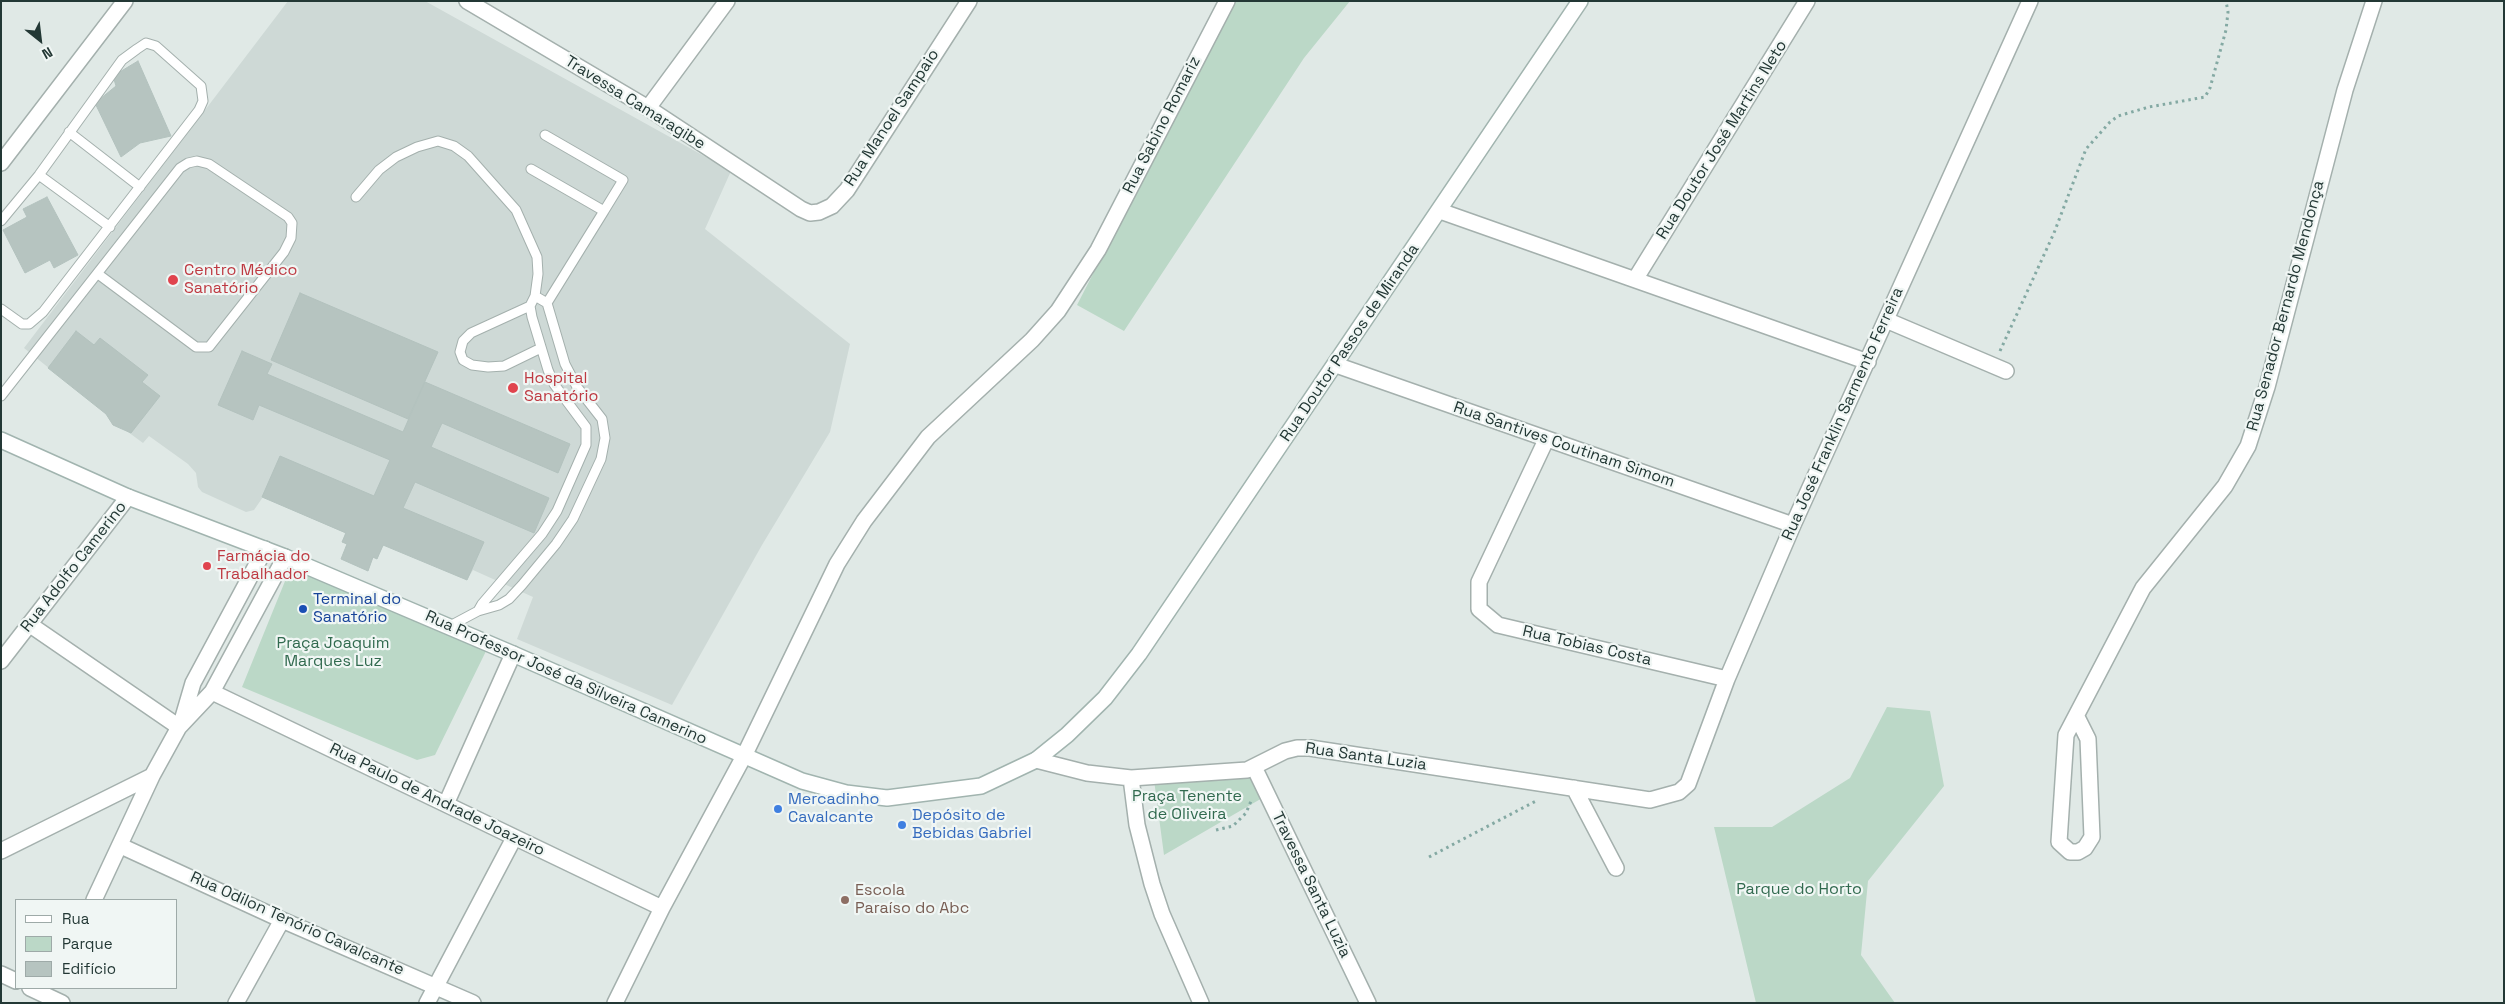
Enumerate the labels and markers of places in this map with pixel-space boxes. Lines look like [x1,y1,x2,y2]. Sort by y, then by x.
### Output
place label: Centro Médico Sanatório [184,261,297,299]
marker: Centro Médico Sanatório [166,273,180,287]
place label: Hospital Sanatório [524,369,598,407]
marker: Hospital Sanatório [506,381,520,395]
place label: Farmácia do Trabalhador [217,547,310,585]
marker: Farmácia do Trabalhador [201,560,213,572]
place label: Terminal do Sanatório [313,590,401,628]
marker: Terminal do Sanatório [297,603,309,615]
place label: Mercadinho Cavalcante [788,790,879,828]
marker: Mercadinho Cavalcante [772,803,784,815]
place label: Depósito de Bebidas Gabriel [912,806,1032,844]
marker: Depósito de Bebidas Gabriel [896,819,908,831]
place label: Escola Paraíso do Abc [855,881,969,919]
marker: Escola Paraíso do Abc [839,894,851,906]

